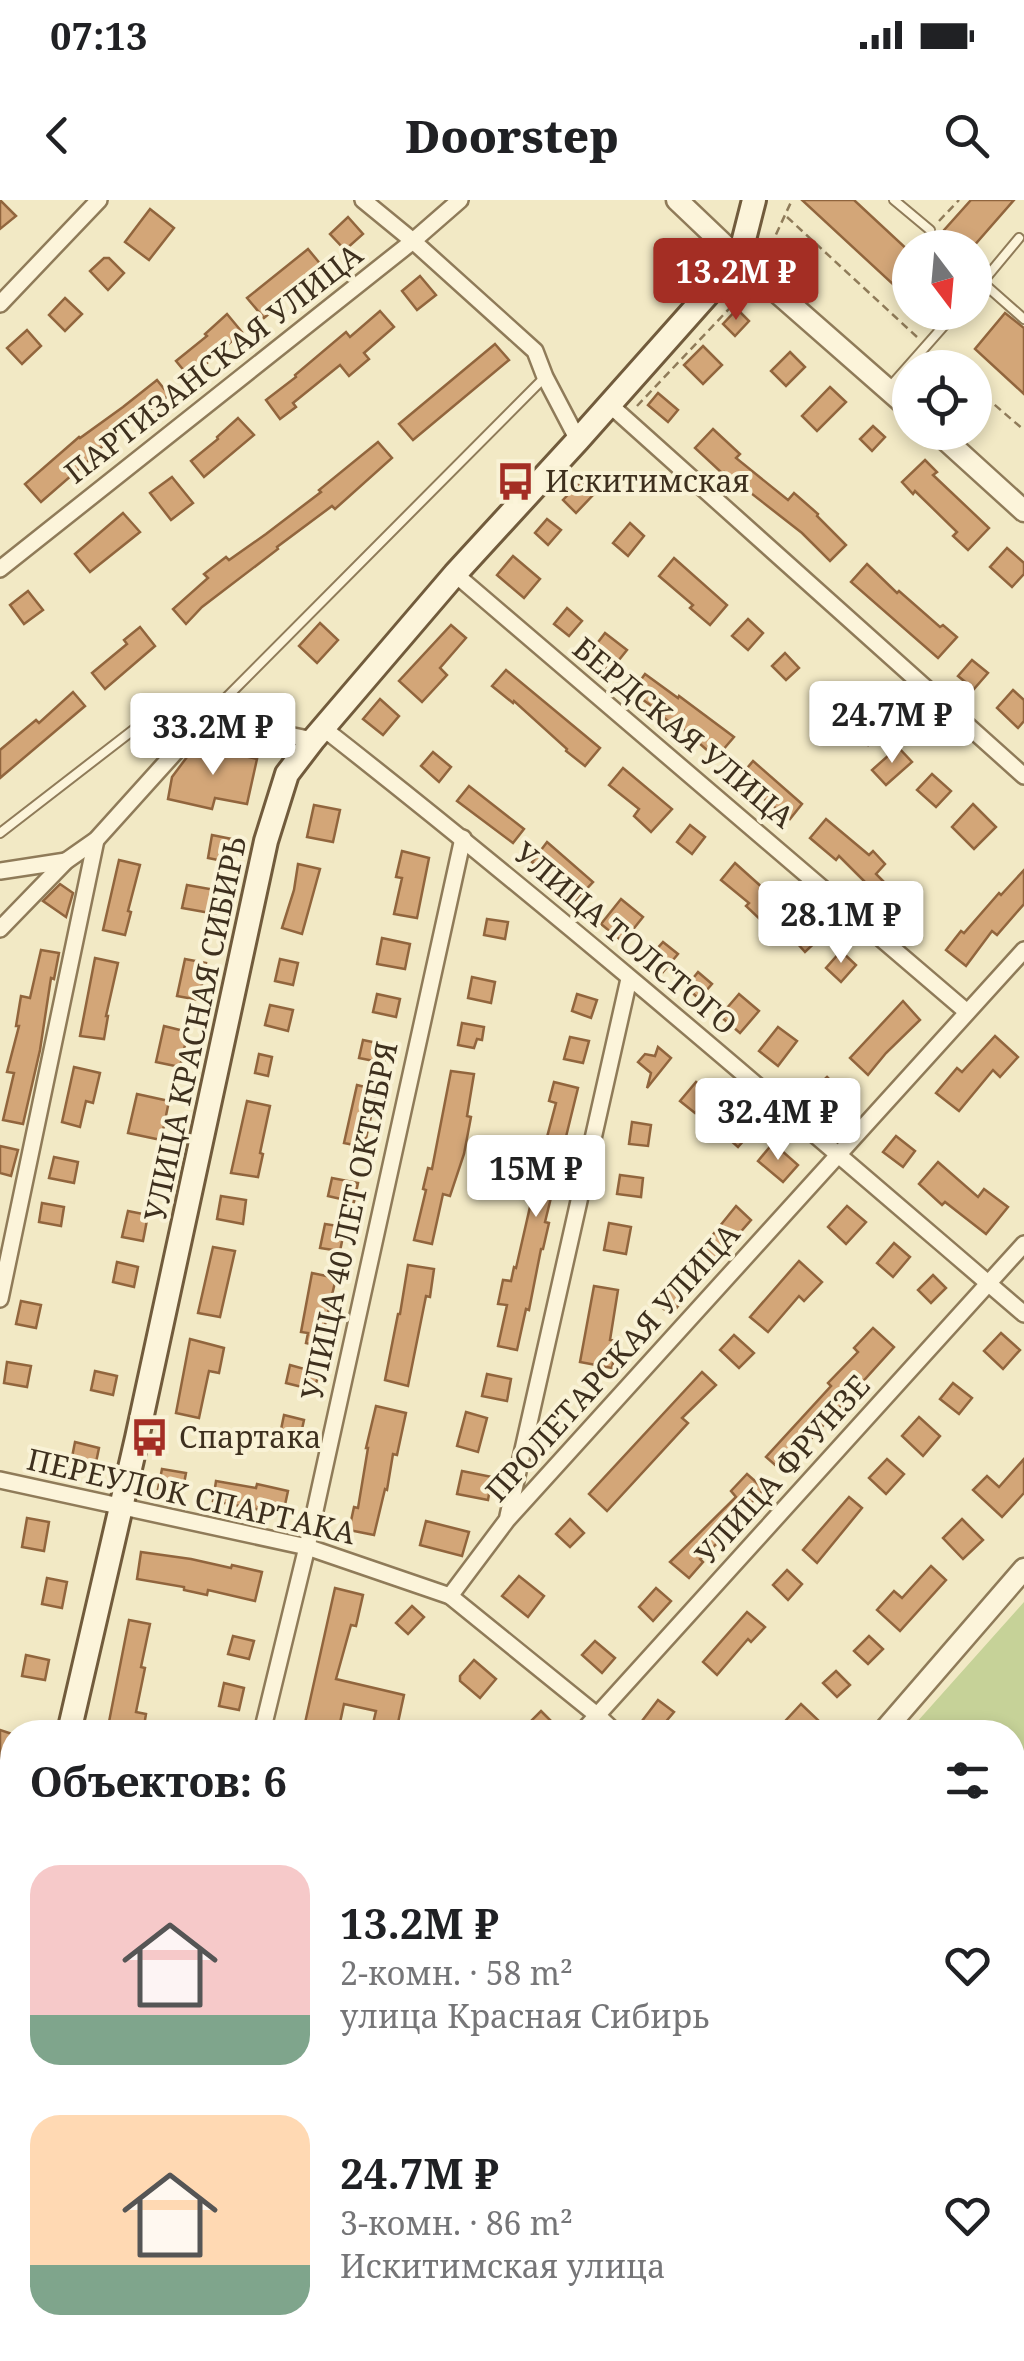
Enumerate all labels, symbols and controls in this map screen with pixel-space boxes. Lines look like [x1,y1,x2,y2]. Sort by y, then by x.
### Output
text: 07:13 [50,9,147,61]
text: Doorstep [405,105,619,166]
icon: back [30,108,85,163]
icon: search [939,108,994,163]
north arrow [892,230,992,330]
map controls [892,230,992,450]
street label: ПАРТИЗАНСКАЯ УЛИЦА [56,233,371,492]
pin: 13.2M ₽ [644,238,828,323]
text: 13.2M ₽ [675,249,797,292]
button: locate [892,350,992,450]
place label: Искитимская [545,460,750,501]
bus stop icon: Искитимская [494,461,536,503]
street label: БЕРДСКАЯ УЛИЦА [565,627,804,837]
pin: 24.7M ₽ [800,681,984,766]
text: 24.7M ₽ [831,692,953,735]
pin: 33.2M ₽ [121,693,305,778]
text: 33.2M ₽ [152,704,274,747]
street label: УЛИЦА ТОЛСТОГО [506,832,746,1043]
street label: УЛИЦА КРАСНАЯ СИБИРЬ [134,833,255,1225]
pin: 28.1M ₽ [749,881,933,966]
text: 28.1M ₽ [780,892,902,935]
street label: УЛИЦА 40 ЛЕТ ОКТЯБРЯ [290,1038,407,1404]
pin: 32.4M ₽ [686,1078,870,1163]
text: 32.4M ₽ [717,1089,839,1132]
pin: 15M ₽ [466,1135,606,1220]
text: 15M ₽ [489,1146,583,1189]
street label: ПРОЛЕТАРСКАЯ УЛИЦА [476,1213,749,1510]
street label: УЛИЦА ФРУНЗЕ [686,1365,878,1573]
place label: Спартака [179,1416,321,1457]
bus stop icon: Спартака [128,1417,170,1459]
street label: ПЕРЕУЛОК СПАРТАКА [23,1438,360,1553]
text: Объектов: 6 [30,1752,287,1809]
icon: filters [940,1753,995,1808]
text: 13.2M ₽ [340,1894,499,1951]
icon: home [110,1905,230,2025]
icon: heart [940,1938,995,1993]
text: 2-комн. · 58 m² [340,1951,573,1994]
text: улица Красная Сибирь [340,1994,709,2037]
text: 24.7M ₽ [340,2144,499,2201]
icon: home [110,2155,230,2275]
icon: heart [940,2188,995,2243]
text: 3-комн. · 86 m² [340,2201,573,2244]
text: Искитимская улица [340,2244,665,2287]

